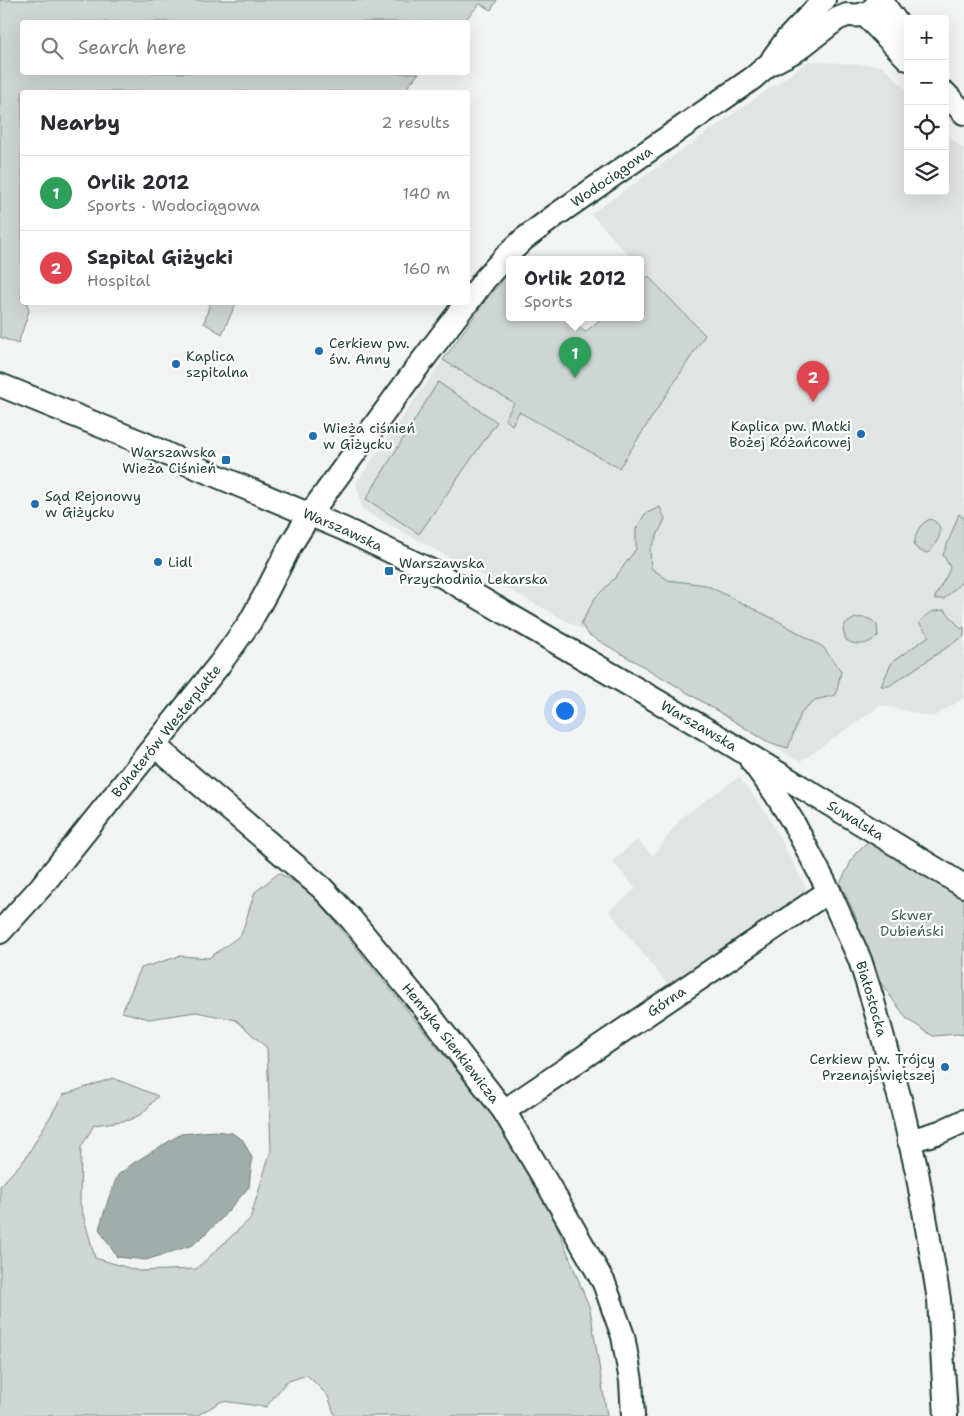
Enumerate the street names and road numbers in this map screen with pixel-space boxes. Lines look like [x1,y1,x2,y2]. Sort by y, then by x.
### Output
street label: Wodociągowa [567,142,656,211]
street label: Warszawska [300,504,386,555]
street label: Bohaterów Westerplatte [107,661,225,801]
street label: Warszawska [658,696,741,755]
street label: Suwalska [824,796,888,844]
street label: Białostocka [852,959,891,1039]
street label: Henryka Sienkiewicza [398,979,504,1107]
street label: Górna [644,982,689,1020]

